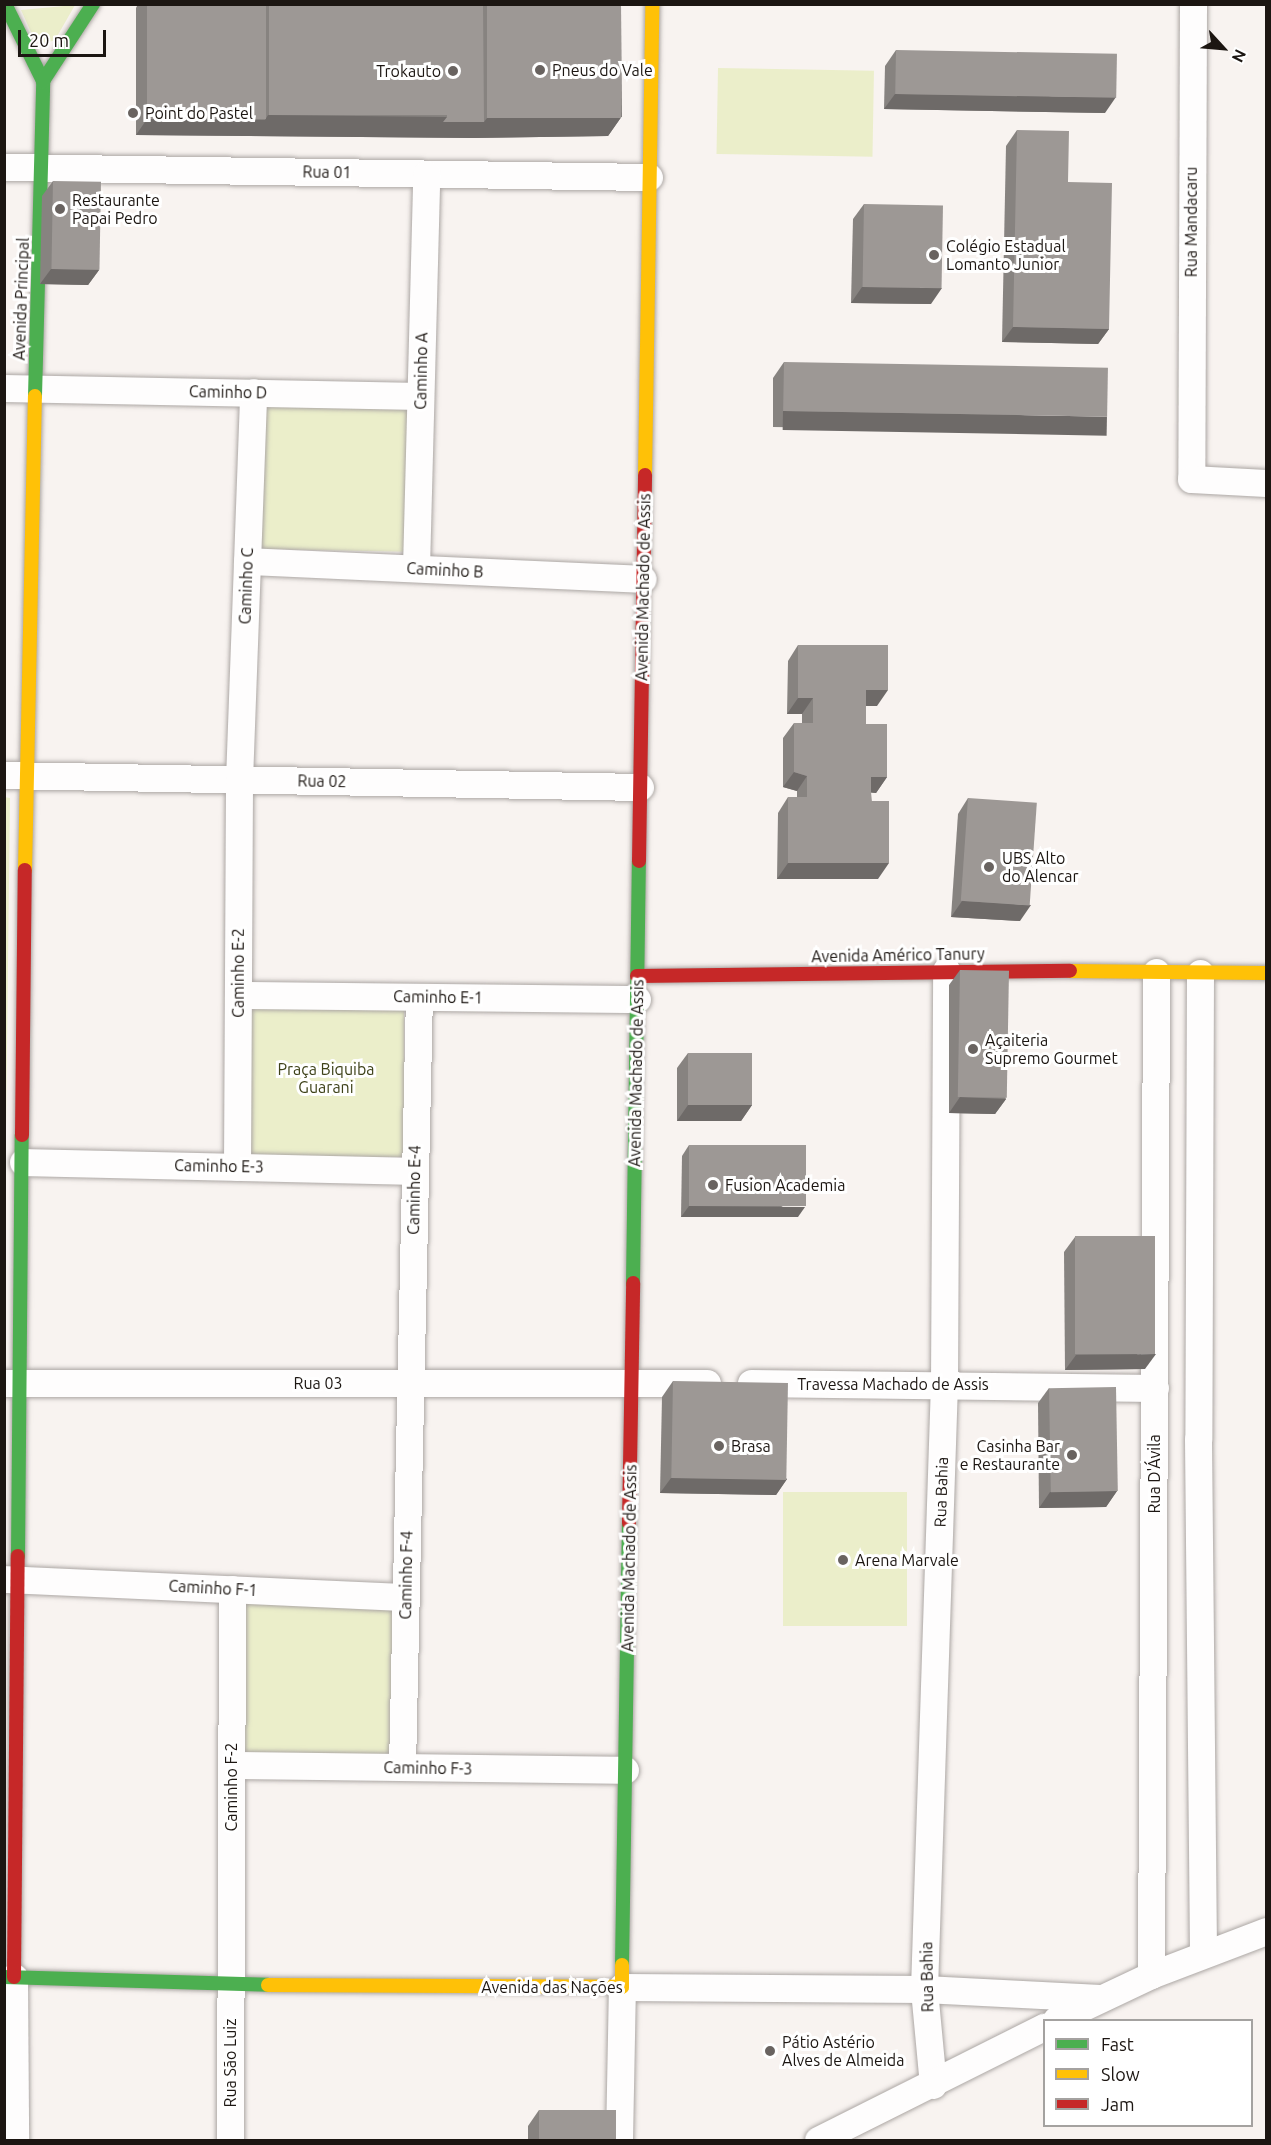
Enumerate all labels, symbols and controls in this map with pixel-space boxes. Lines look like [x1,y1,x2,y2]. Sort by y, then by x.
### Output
scale bar [21,18,110,56]
north arrow [1193,18,1253,78]
text: 20 m [29,30,69,50]
text: N [1228,47,1250,65]
place label: Pneus do Vale [552,60,653,80]
place label: Trokauto [376,61,441,81]
marker: Pneus do Vale [533,63,547,77]
marker: Trokauto [446,64,460,78]
place label: Point do Pastel [145,103,253,123]
marker: Point do Pastel [126,106,140,120]
street label: Rua 01 [302,162,352,182]
street label: Rua Mandacaru [1181,167,1201,277]
place label: Restaurante Papai Pedro [72,190,160,228]
marker: Restaurante Papai Pedro [53,202,67,216]
place label: Colégio Estadual Lomanto Junior [946,236,1066,274]
street label: Avenida Principal [9,237,33,361]
marker: Colégio Estadual Lomanto Junior [927,248,941,262]
street label: Caminho A [411,332,431,410]
street label: Caminho D [189,382,267,402]
street label: Avenida Machado de Assis [632,493,654,681]
street label: Caminho C [235,547,257,625]
street label: Caminho B [406,558,484,582]
street label: Rua 02 [297,771,347,791]
place label: UBS Alto do Alencar [1002,848,1079,886]
marker: UBS Alto do Alencar [980,858,998,876]
street label: Caminho E-2 [228,928,248,1018]
street label: Avenida Américo Tanury [811,944,985,966]
street label: Avenida Machado de Assis [625,979,647,1167]
street label: Caminho E-1 [393,987,483,1007]
place label: Açaiteria Supremo Gourmet [985,1030,1118,1068]
marker: Açaiteria Supremo Gourmet [966,1042,980,1056]
park label: Praça Biquiba Guarani [277,1059,375,1097]
street label: Caminho E-4 [404,1145,424,1235]
street label: Caminho E-3 [174,1156,264,1176]
place label: Fusion Academia [725,1175,845,1195]
marker: Fusion Academia [706,1178,720,1192]
street label: Rua 03 [293,1373,343,1393]
street label: Travessa Machado de Assis [797,1374,989,1394]
street label: Rua D'Ávila [1144,1434,1164,1514]
place label: Brasa [731,1436,771,1456]
place label: Casinha Bar e Restaurante [960,1436,1060,1474]
marker: Brasa [712,1439,726,1453]
marker: Casinha Bar e Restaurante [1065,1448,1079,1462]
street label: Rua Bahia [930,1456,952,1528]
street label: Avenida Machado de Assis [618,1464,640,1652]
street label: Caminho F-4 [396,1530,416,1620]
place label: Arena Marvale [855,1550,959,1570]
marker: Arena Marvale [836,1553,850,1567]
street label: Caminho F-1 [168,1576,258,1600]
street label: Caminho F-2 [221,1742,241,1832]
street label: Caminho F-3 [383,1758,473,1778]
street label: Rua Bahia [917,1942,937,2012]
street label: Avenida das Nações [481,1977,623,1997]
street label: Rua São Luiz [220,2018,240,2108]
legend [1043,2019,1253,2127]
place label: Pátio Astério Alves de Almeida [782,2032,904,2070]
text: Fast [1101,2034,1134,2054]
marker: Pátio Astério Alves de Almeida [763,2044,777,2058]
text: Slow [1101,2064,1140,2084]
text: Jam [1101,2094,1135,2114]

